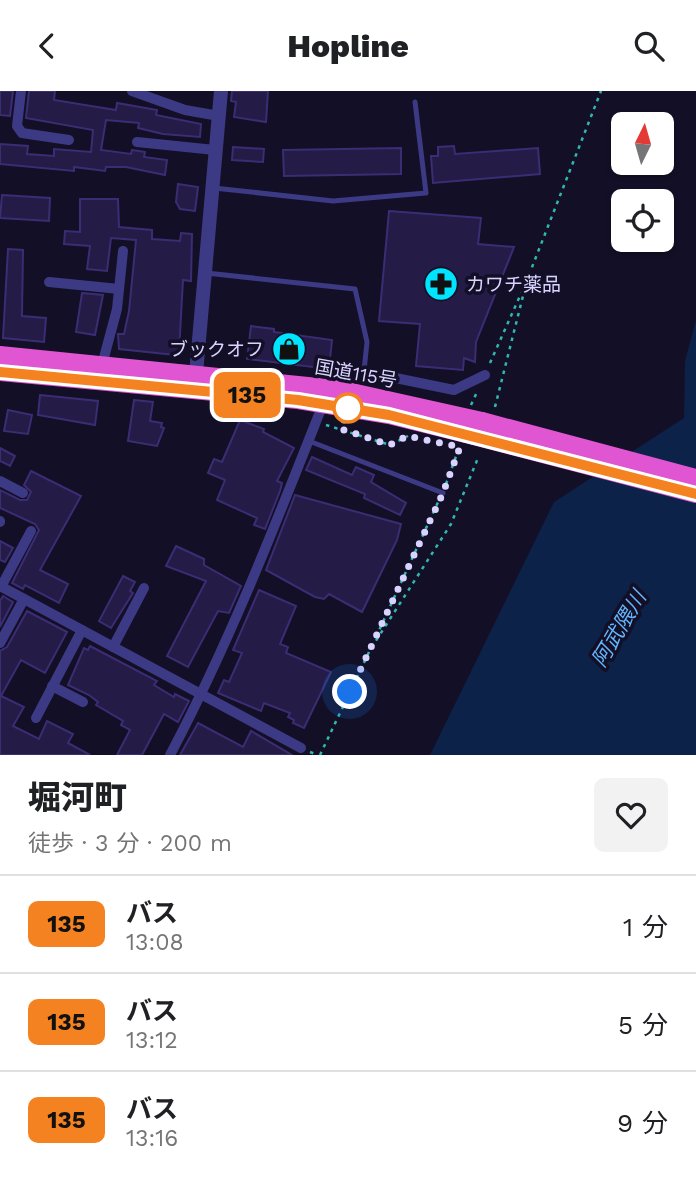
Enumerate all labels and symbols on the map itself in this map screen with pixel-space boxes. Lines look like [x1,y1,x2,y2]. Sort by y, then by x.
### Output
north arrow [611,112,674,175]
pharmacy icon: カワチ薬品 [422,265,460,303]
place label: カワチ薬品 [466,273,561,296]
shop icon: ブックオフ [270,330,308,368]
place label: ブックオフ [169,338,264,361]
street label: 国道115号 [313,355,399,392]
line badge: 135 [207,372,287,418]
unlabelled marker [333,393,363,423]
water label: 阿武隈川 [586,585,652,671]
your location [332,674,367,709]

